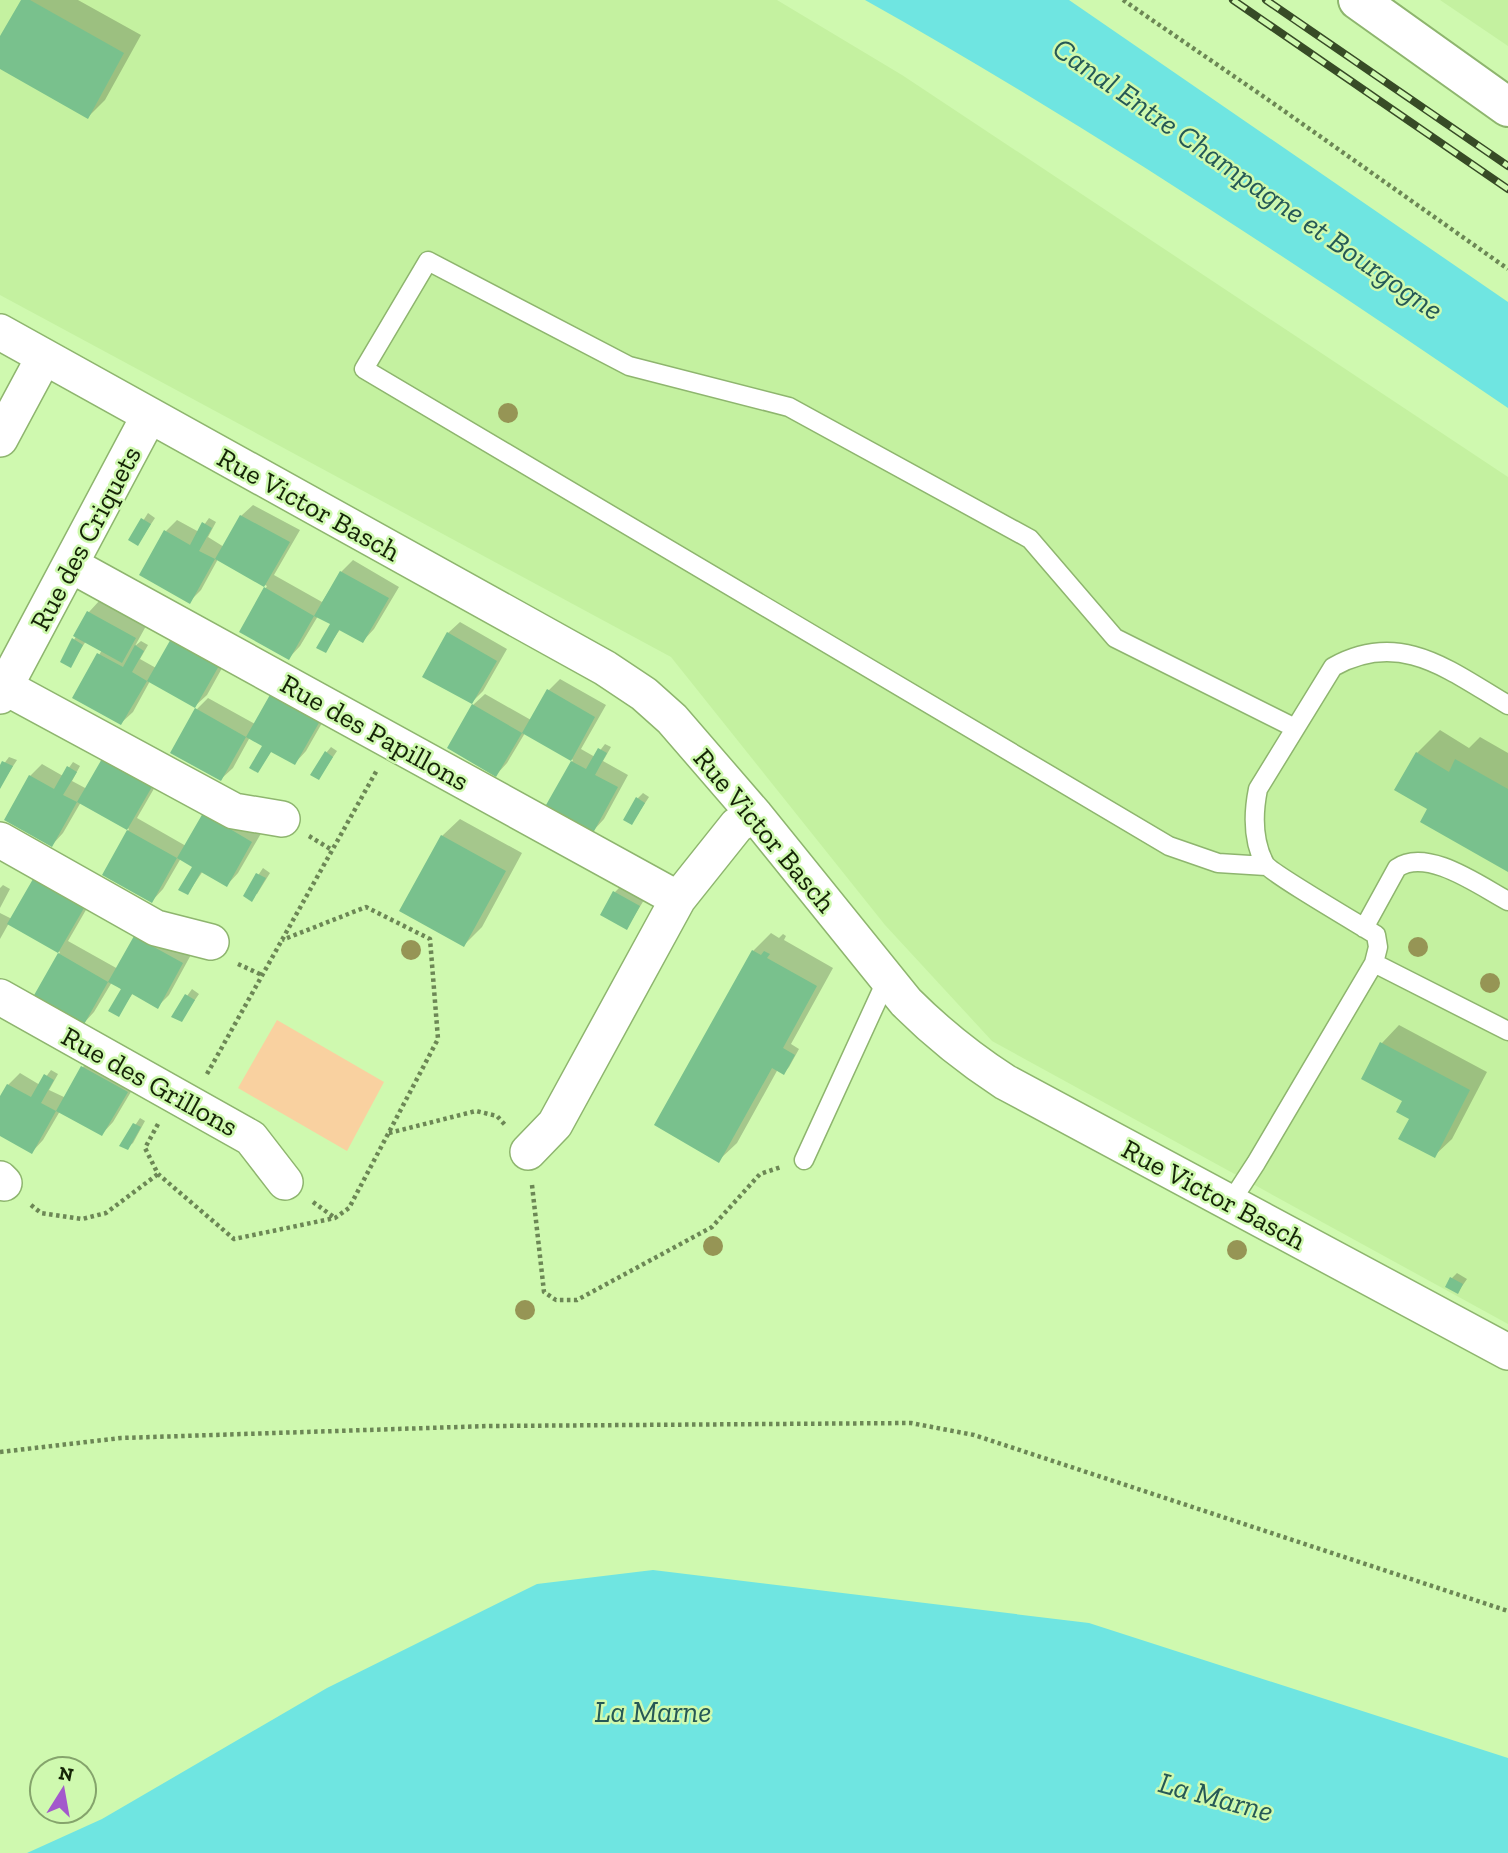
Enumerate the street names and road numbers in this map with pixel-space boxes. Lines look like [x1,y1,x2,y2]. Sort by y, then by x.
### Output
street label: Rue des Criquets [23,441,148,636]
street label: Rue Victor Basch [212,441,406,568]
street label: Rue des Papillons [275,667,475,798]
street label: Rue Victor Basch [687,742,843,919]
street label: Rue des Grillons [56,1019,244,1143]
street label: Rue Victor Basch [1116,1132,1312,1257]

